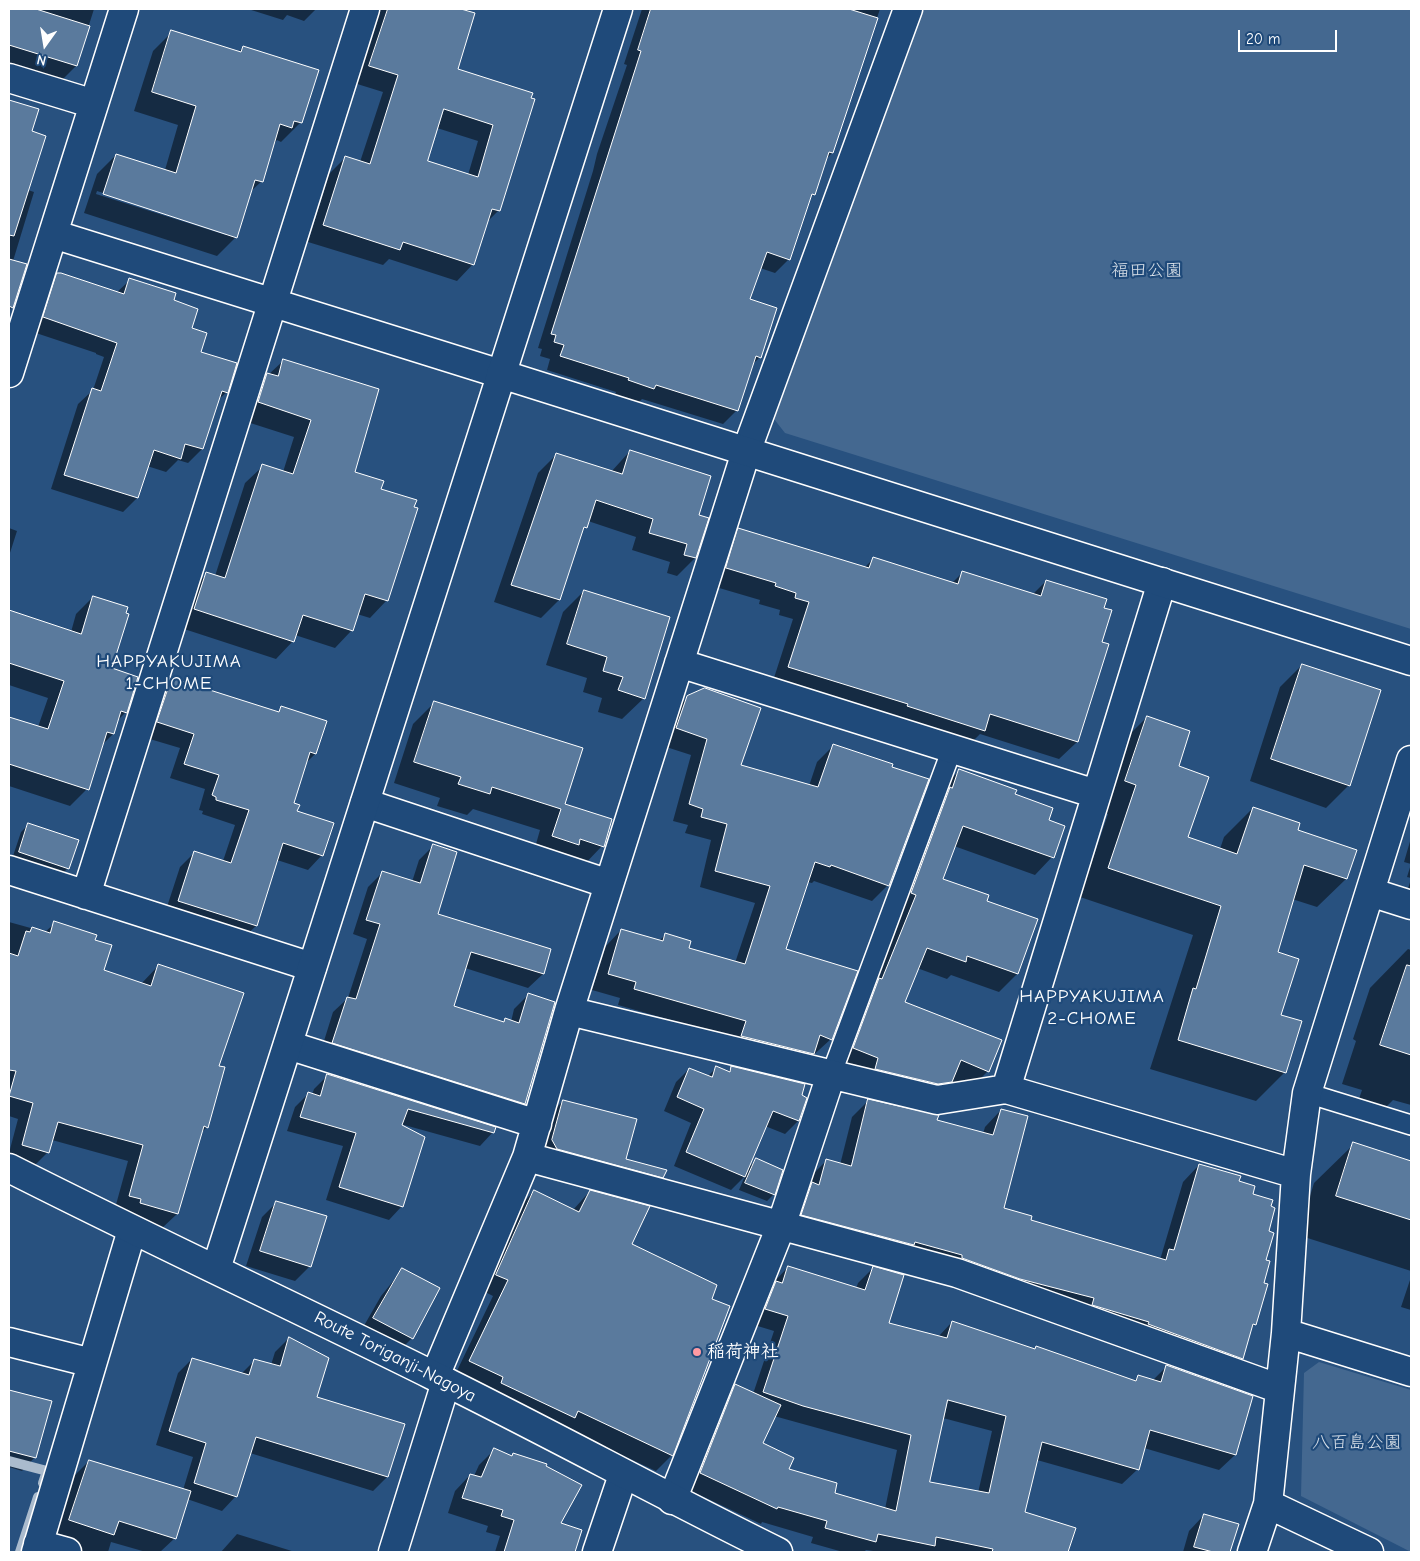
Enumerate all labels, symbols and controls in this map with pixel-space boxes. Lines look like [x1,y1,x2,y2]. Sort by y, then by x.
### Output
north arrow [20,20,70,70]
scale bar [1240,20,1339,52]
text: 20 m [1246,30,1280,48]
text: N [35,51,48,69]
park label: 福田公園 [1111,260,1183,282]
district label: HAPPYAKUJIMA 1-CHOME [95,651,243,695]
district label: HAPPYAKUJIMA 2-CHOME [1018,986,1166,1030]
street label: Route Toriganji-Nagoya [310,1307,480,1407]
place label: 稲荷神社 [707,1341,779,1363]
marker: 稲荷神社 [691,1346,703,1358]
park label: 八百島公園 [1312,1432,1402,1454]

